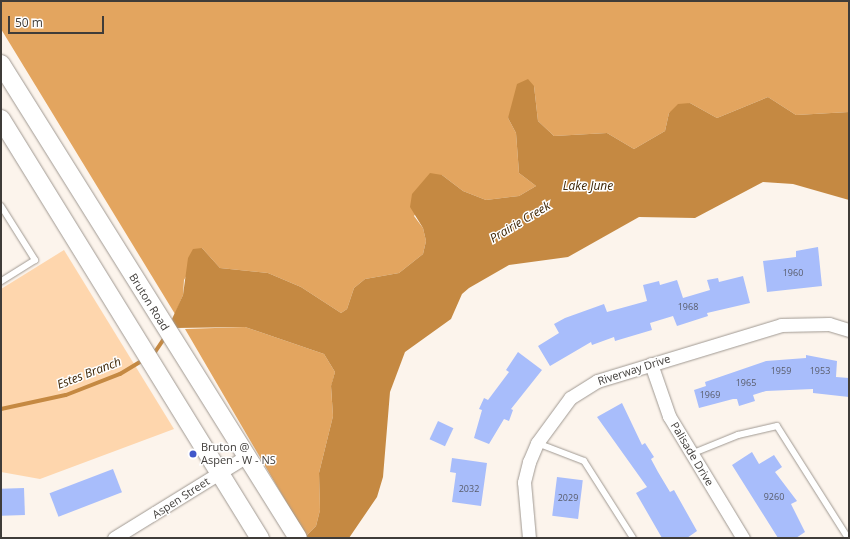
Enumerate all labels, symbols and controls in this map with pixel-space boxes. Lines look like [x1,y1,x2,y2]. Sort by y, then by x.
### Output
scale bar [10,8,106,34]
text: 50 m [15,14,43,31]
water label: Lake June [563,179,613,193]
water label: Prairie Creek [487,198,553,246]
house number: 1960 [783,268,803,278]
street label: Bruton Road [126,271,172,333]
house number: 1968 [678,302,698,312]
street label: Riverway Drive [596,352,672,388]
water label: Estes Branch [55,354,123,392]
house number: 1959 [771,366,791,376]
house number: 1953 [810,366,830,376]
house number: 1965 [736,378,756,388]
house number: 1969 [700,390,720,400]
street label: Palisade Drive [668,420,716,488]
place label: Bruton @ Aspen - W - NS [201,441,276,467]
marker: Bruton @ Aspen - W - NS [188,449,198,459]
street label: Aspen Street [150,475,212,521]
house number: 2032 [459,484,479,494]
house number: 9260 [764,492,784,502]
house number: 2029 [558,493,578,503]

